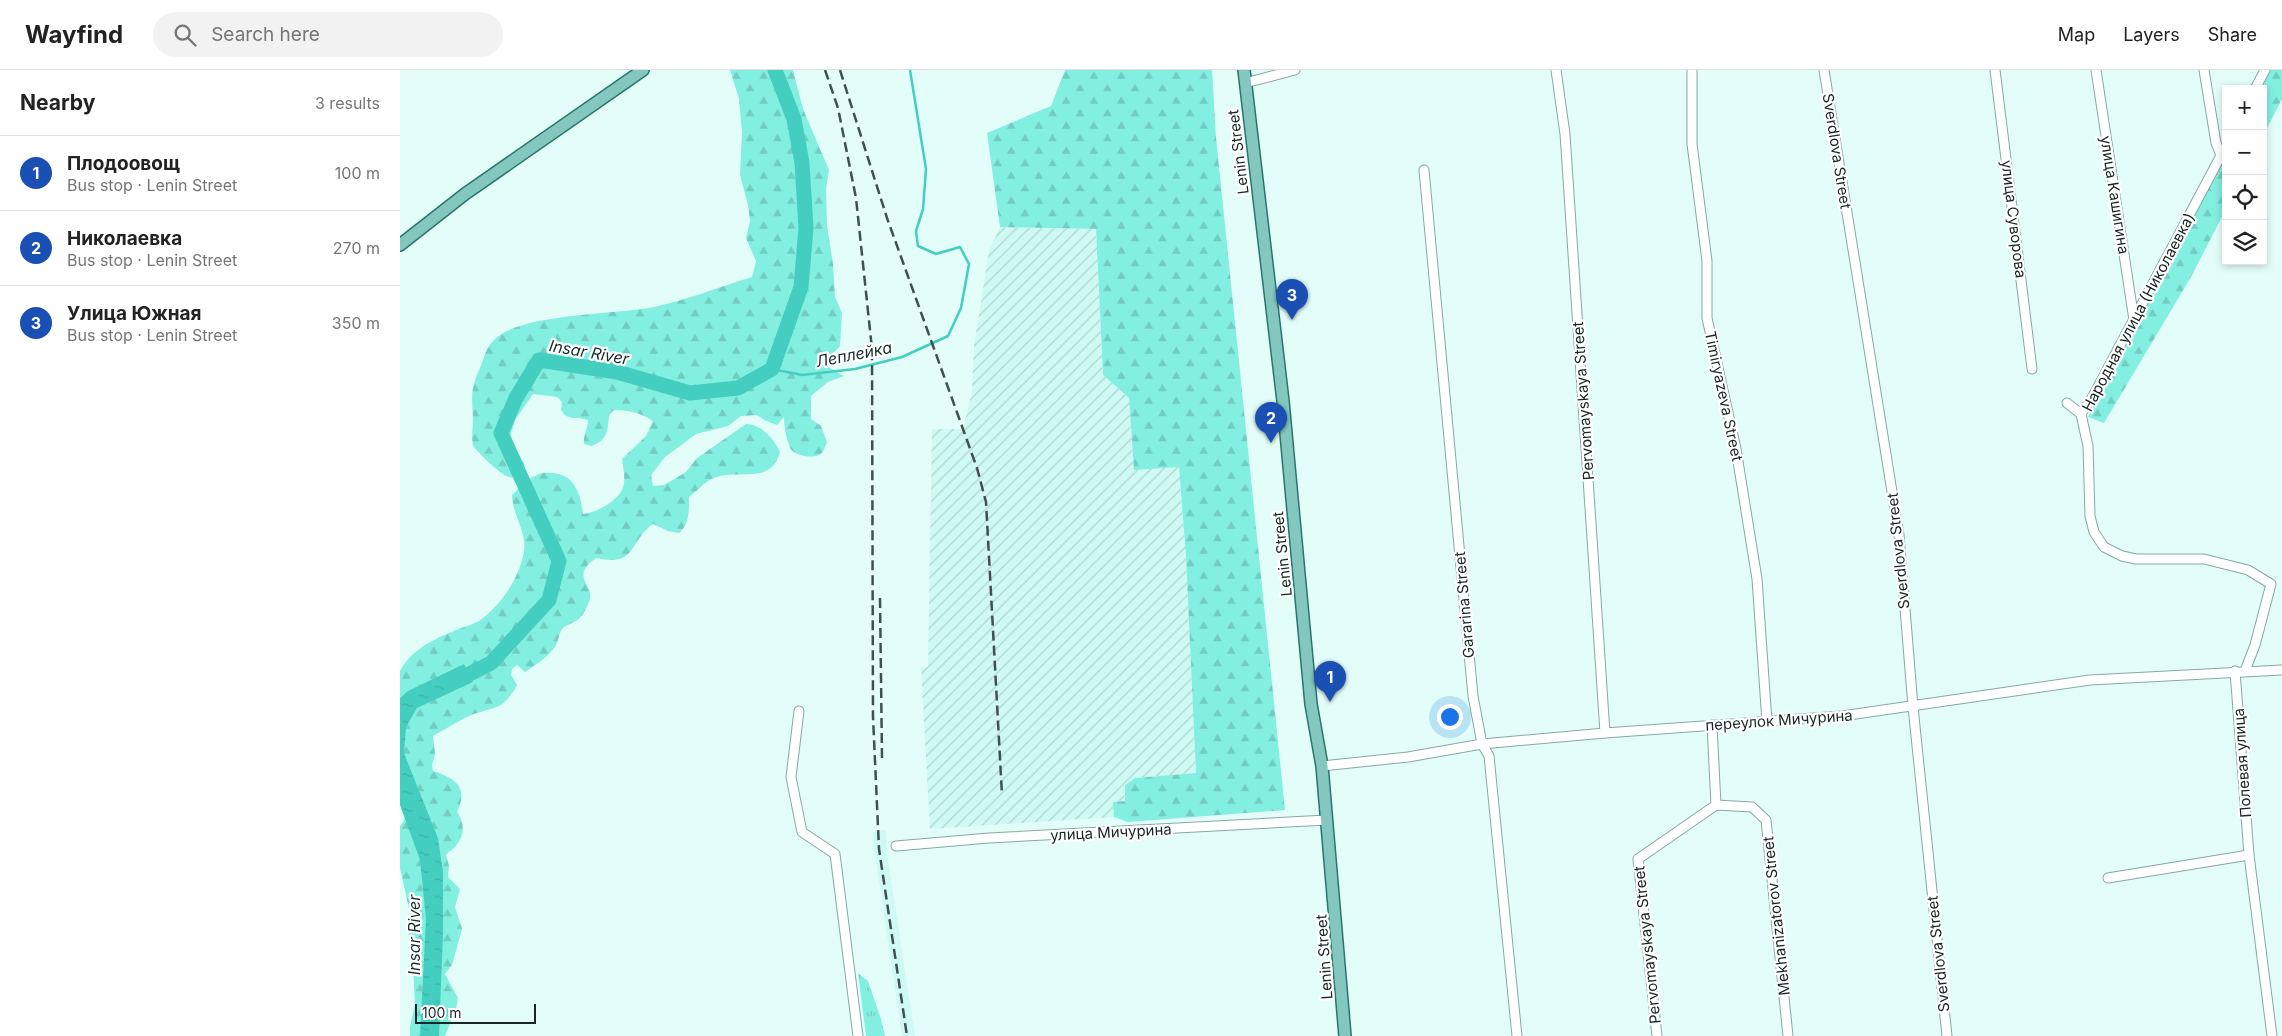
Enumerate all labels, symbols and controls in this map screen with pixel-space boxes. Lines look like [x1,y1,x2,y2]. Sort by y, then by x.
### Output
search box [153,12,503,57]
text: Wayfind [25,20,123,49]
icon: search [171,21,199,49]
text: Search here [211,23,320,46]
text: Map [2058,24,2095,45]
text: Layers [2123,24,2180,45]
text: Share [2208,24,2257,45]
map controls [2222,85,2267,265]
button: + [2222,85,2267,130]
text: Nearby [20,90,95,115]
street label: Sverdlova Street [1818,92,1856,210]
text: 3 results [315,93,380,113]
street label: Lenin Street [1223,109,1253,195]
button: − [2222,130,2267,175]
street label: улица Кашигина [2096,134,2134,256]
text: Плодоовощ [67,152,180,175]
street label: улица Суворова [1997,159,2031,279]
text: 1 [33,163,39,183]
text: 100 m [335,163,380,183]
text: Bus stop · Lenin Street [67,175,237,195]
button: locate [2222,175,2267,220]
street label: Народная улица (Николаевка) [2077,209,2199,415]
button: layers [2222,220,2267,265]
text: Николаевка [67,227,182,250]
text: 2 [31,238,41,258]
text: 270 m [333,238,380,258]
text: Bus stop · Lenin Street [67,250,237,270]
pin: 3 [1276,279,1308,320]
text: Улица Южная [67,302,202,325]
text: 3 [31,313,41,333]
text: 350 m [332,313,380,333]
street label: Pervomayskaya Street [1568,321,1598,481]
text: Bus stop · Lenin Street [67,325,237,345]
street label: Timiryazeva Street [1701,329,1747,463]
water label: Insar River [548,335,631,369]
water label: Леплейка [814,337,894,371]
pin: 2 [1255,402,1287,443]
street label: Sverdlova Street [1882,492,1914,610]
street label: Lenin Street [1268,511,1296,597]
street label: Gararina Street [1450,551,1478,659]
pin: 1 [1314,661,1346,702]
your location [1437,704,1463,730]
street label: переулок Мичурина [1705,705,1853,735]
street label: Полевая улица [2229,708,2255,818]
street label: улица Мичурина [1050,819,1172,845]
street label: Mekhanizatorov Street [1758,835,1794,996]
street label: Pervomayskaya Street [1629,865,1665,1025]
water label: Insar River [404,894,424,975]
street label: Sverdlova Street [1922,895,1954,1013]
street label: Lenin Street [1312,914,1336,1000]
scale bar [415,1001,536,1024]
text: 100 m [422,1004,462,1021]

